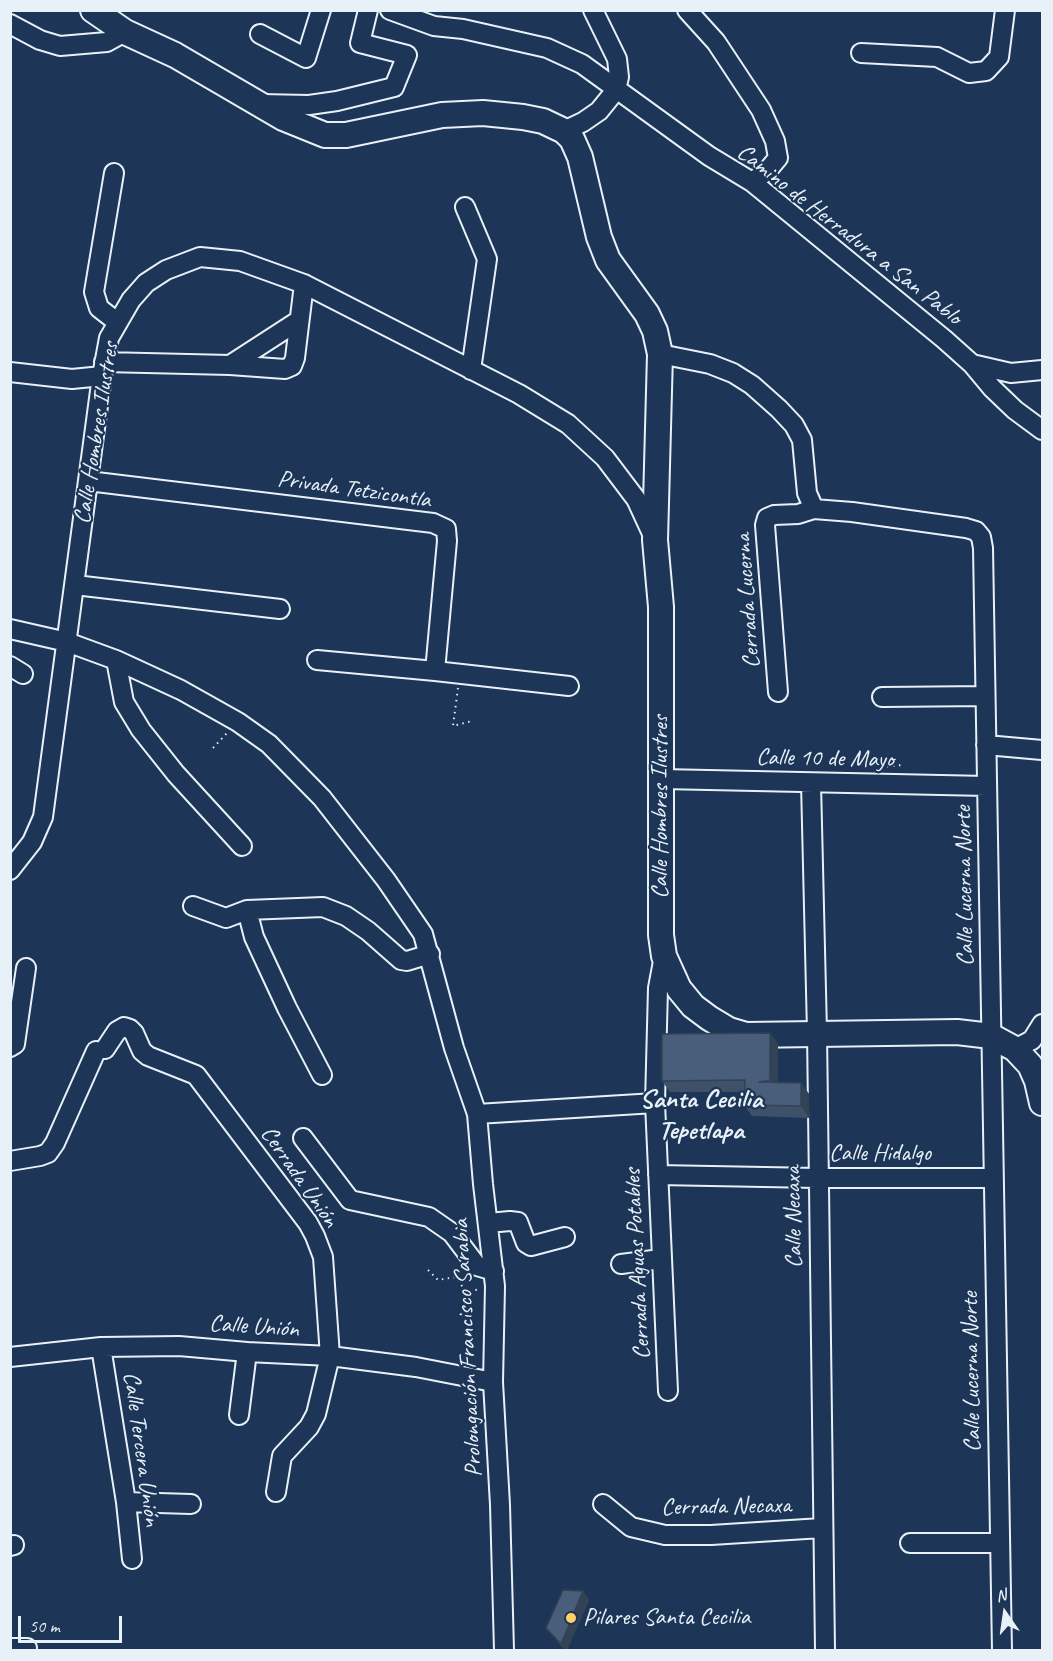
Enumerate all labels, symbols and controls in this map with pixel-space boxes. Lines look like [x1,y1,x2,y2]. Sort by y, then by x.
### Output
street label: Camino de Herradura a San Pablo [731,138,967,332]
street label: Calle Hombres Ilustres [68,340,126,526]
street label: Privada Tetzicontla [276,465,432,515]
street label: Cerrada Lucerna [729,533,767,669]
street label: Calle Hombres Ilustres [647,715,675,899]
street label: Calle 10 de Mayo [756,743,894,775]
street label: Calle Lucerna Norte [949,806,981,966]
district label: Santa Cecilia Tepetlapa [639,1084,763,1147]
street label: Cerrada Unión [254,1121,344,1233]
street label: Calle Hidalgo [829,1140,931,1168]
street label: Calle Necaxa [779,1166,809,1268]
street label: Cerrada Aguas Potables [619,1168,657,1360]
street label: Prolongación Francisco Sarabia [447,1218,489,1478]
street label: Calle Lucerna Norte [956,1292,988,1452]
street label: Calle Unión [208,1310,300,1344]
street label: Calle Tercera Unión [116,1370,166,1528]
street label: Cerrada Necaxa [661,1491,791,1523]
north arrow [975,1583,1035,1643]
text: N [994,1585,1008,1606]
scale bar [21,1604,124,1642]
place label: Pilares Santa Cecilia [583,1604,750,1632]
marker: Pilares Santa Cecilia [564,1611,578,1625]
text: 50 m [29,1615,60,1637]

